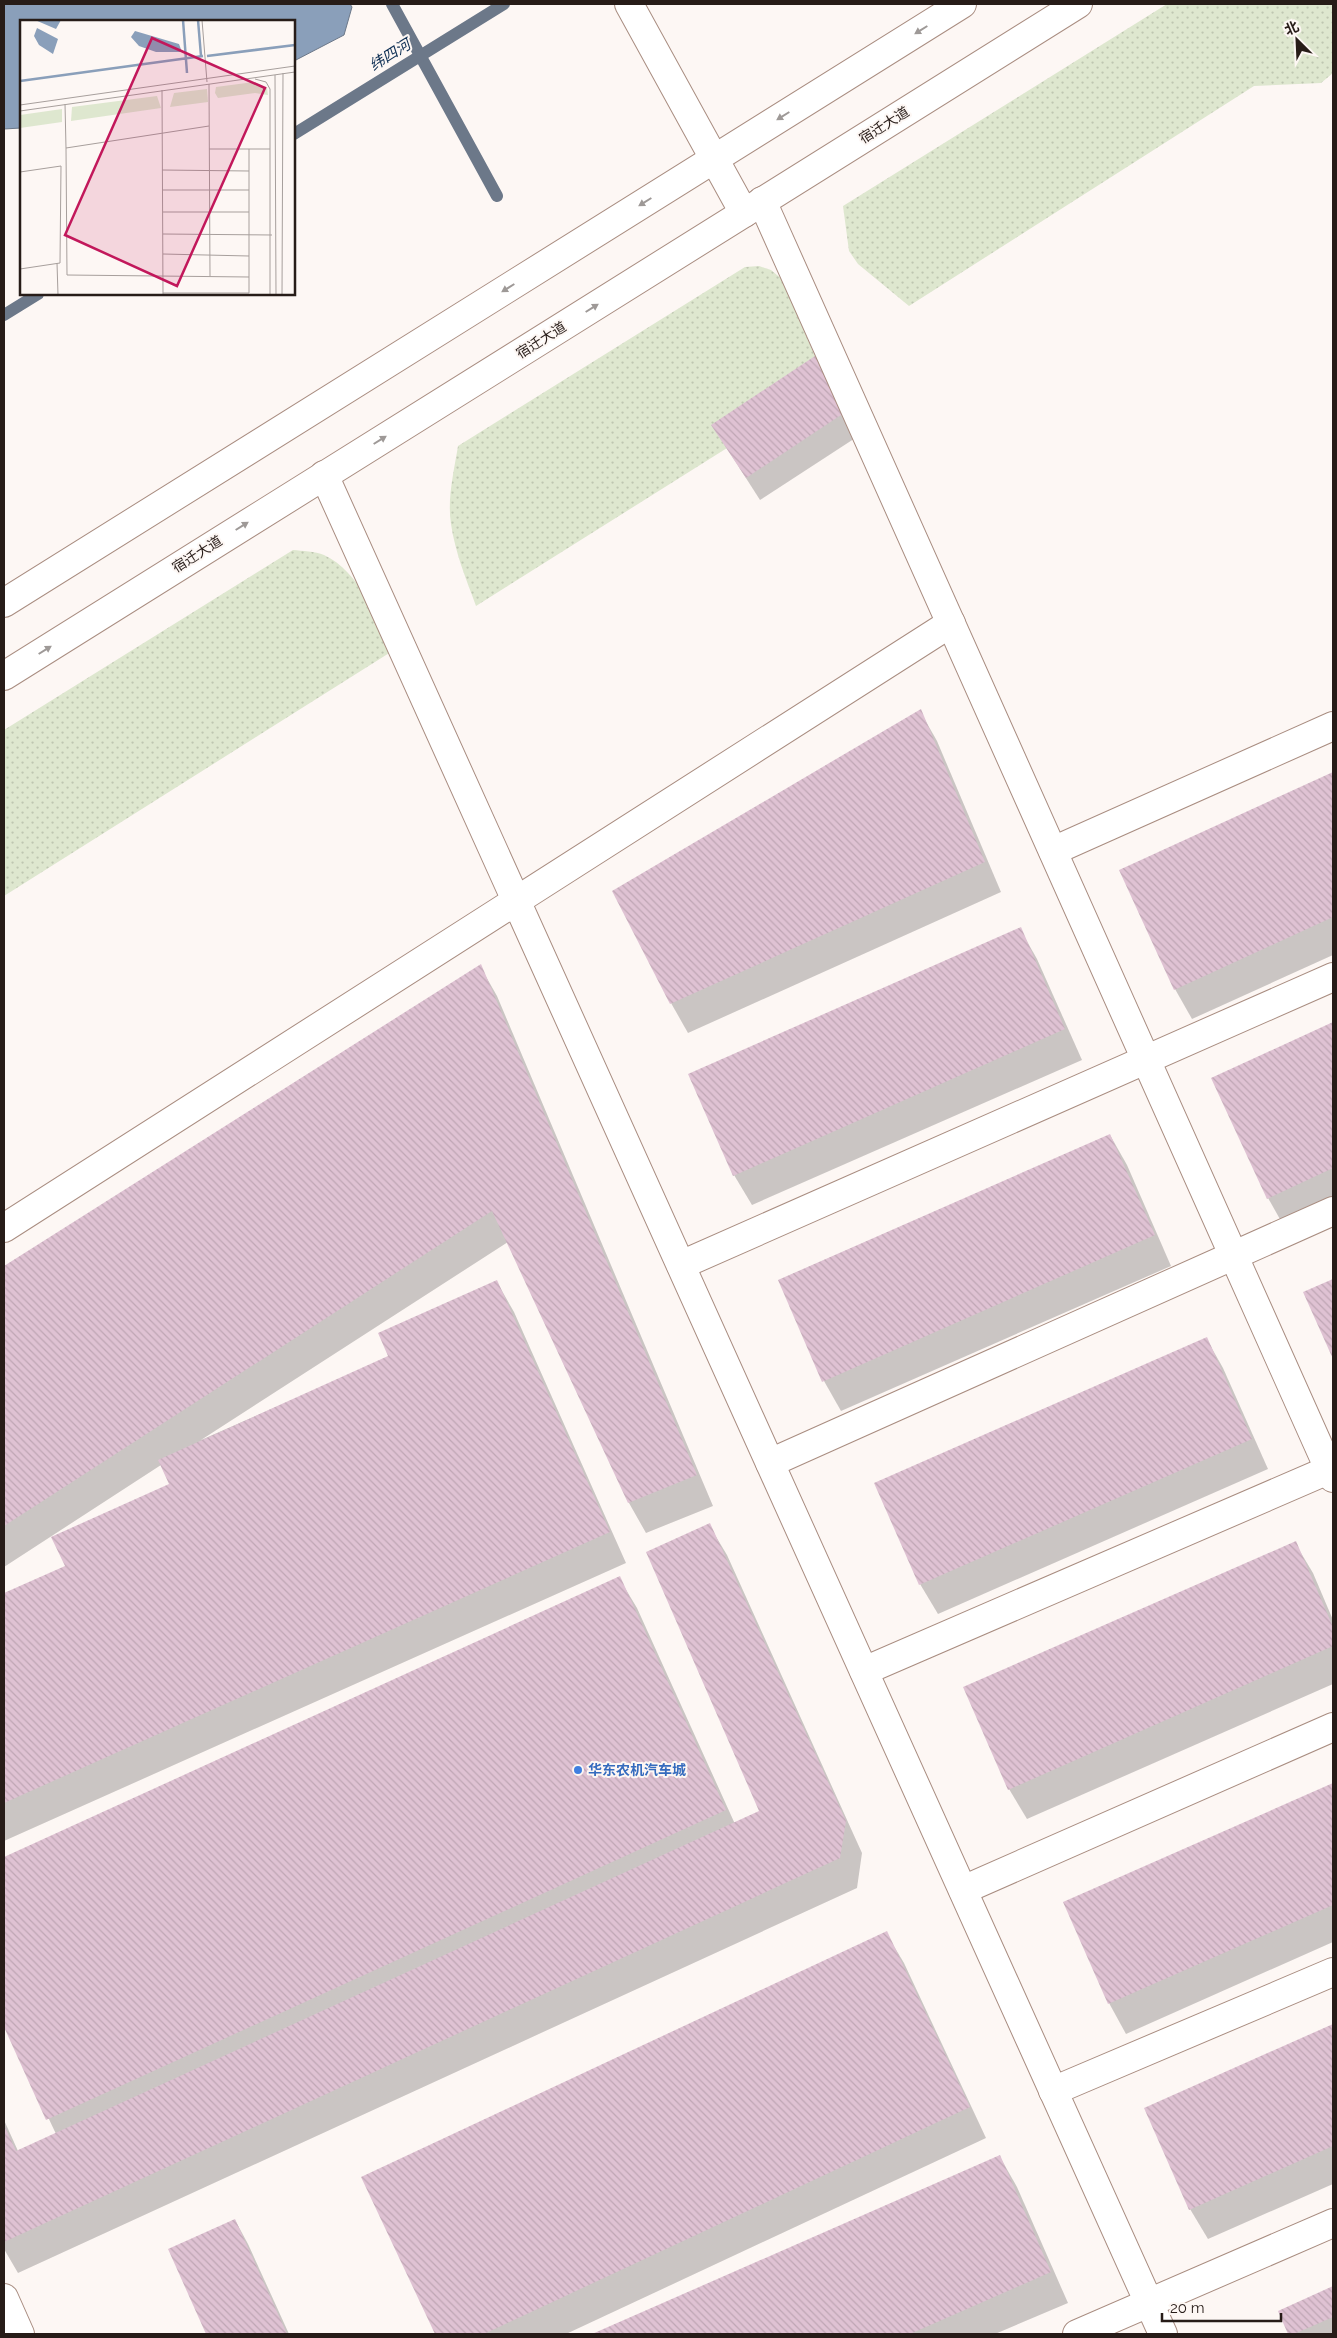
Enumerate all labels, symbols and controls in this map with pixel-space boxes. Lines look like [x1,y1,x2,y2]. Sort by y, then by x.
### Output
north arrow [1272,15,1322,65]
text: 北 [1282,18,1301,38]
inset map [20,20,295,295]
one-way arrow [914,25,928,34]
water label: 纬四河 [366,34,416,75]
street label: 宿迁大道 [856,103,912,147]
one-way arrow [777,111,790,120]
one-way arrow [639,197,652,207]
one-way arrow [501,283,514,293]
one-way arrow [585,303,599,313]
street label: 宿迁大道 [513,318,569,362]
one-way arrow [373,436,386,445]
one-way arrow [236,522,249,531]
street label: 宿迁大道 [169,532,225,576]
one-way arrow [38,645,52,655]
place label: 华东农机汽车城 [588,1762,686,1778]
marker: 华东农机汽车城 [572,1764,584,1776]
scale bar [1162,2290,1281,2322]
text: 20 m [1170,2299,1205,2317]

